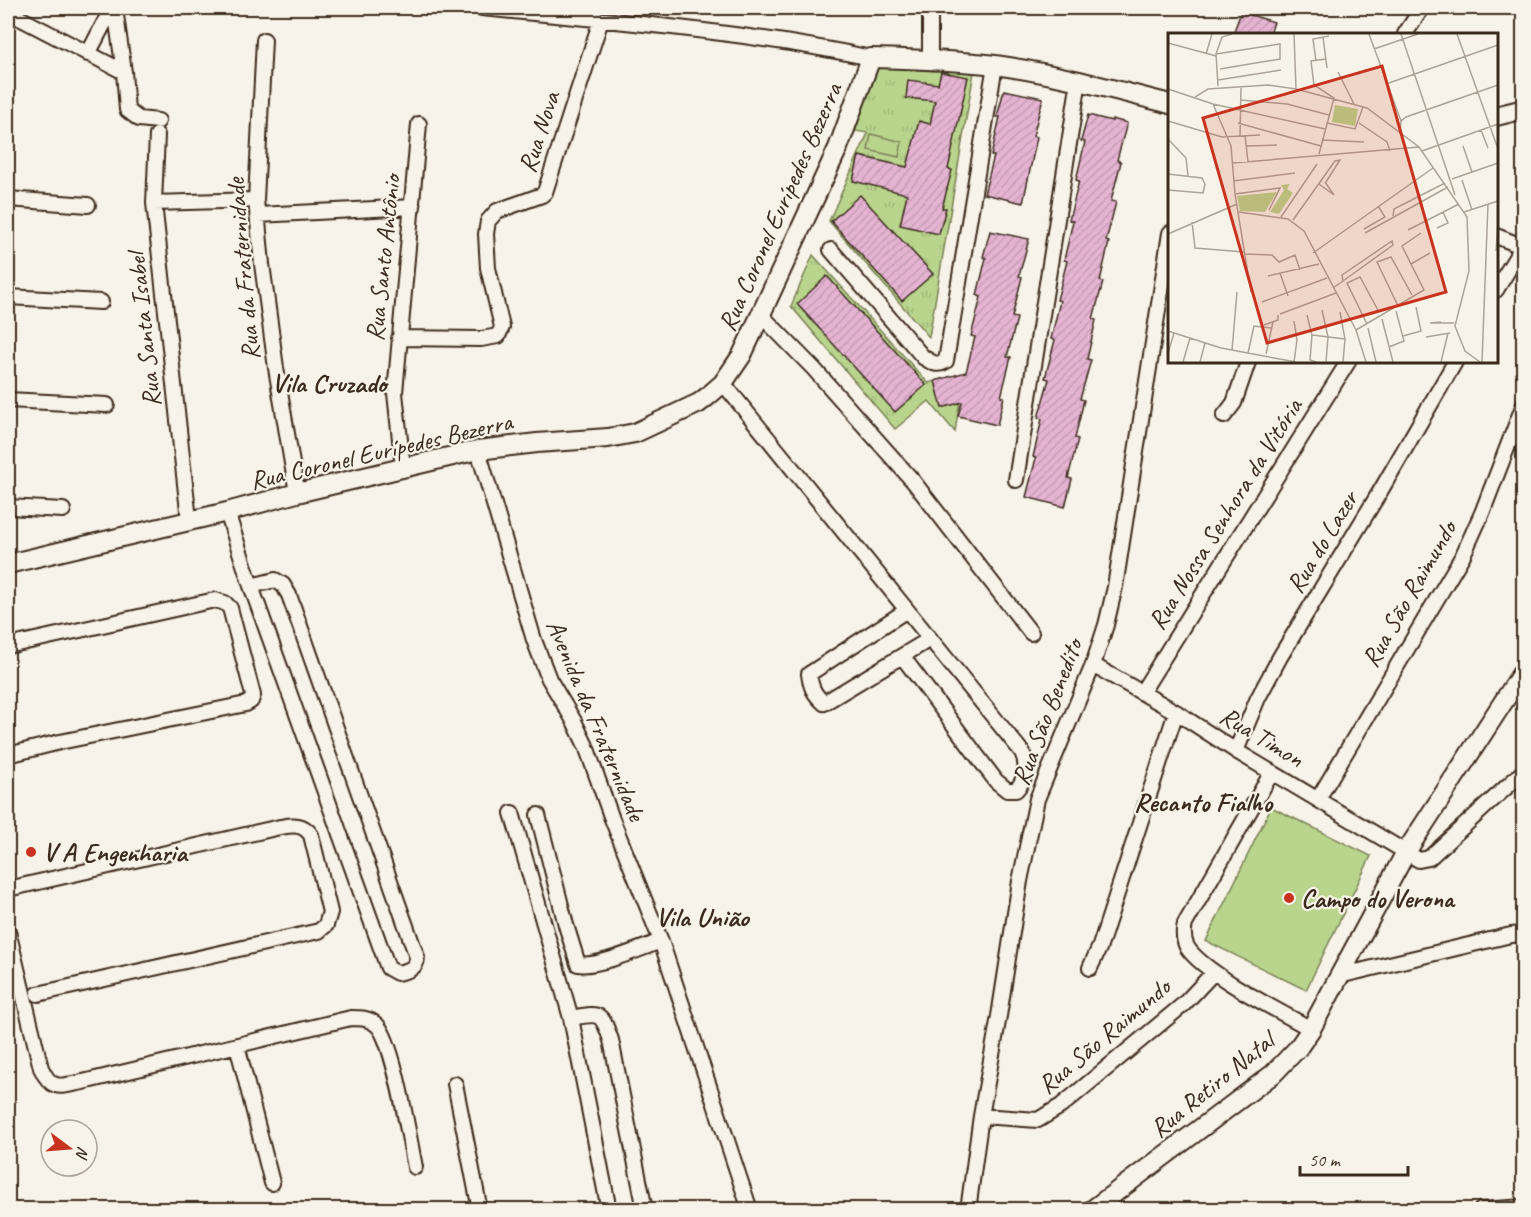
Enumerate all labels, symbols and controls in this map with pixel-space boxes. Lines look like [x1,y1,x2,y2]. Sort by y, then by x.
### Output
inset map [1168,33,1498,363]
street label: Rua Coronel Eurípedes Bezerra [710,76,850,336]
street label: Rua Nova [510,86,568,177]
street label: Rua Santo Antônio [358,170,408,343]
street label: Rua da Fraternidade [218,175,267,361]
street label: Rua Santa Isabel [119,247,168,409]
district label: Vila Cruzado [271,366,389,400]
street label: Rua Nossa Senhora da Vitória [1140,391,1310,636]
street label: Rua Coronel Eurípedes Bezerra [247,404,517,497]
street label: Rua do Lazer [1279,483,1367,599]
street label: Rua São Raimundo [1354,513,1466,673]
street label: Avenida da Fraternidade [539,614,654,827]
street label: Rua São Benedito [1004,632,1091,790]
street label: Rua Timon [1214,699,1310,775]
district label: Recanto Fialho [1134,785,1274,819]
place label: V A Engenharia [43,836,189,869]
marker: V A Engenharia [24,845,38,859]
place label: Campo do Verona [1301,882,1456,915]
marker: Campo do Verona [1282,891,1296,905]
district label: Vila União [655,900,751,934]
street label: Rua São Raimundo [1031,969,1179,1101]
street label: Rua Retiro Natal [1143,1022,1284,1145]
north arrow [39,1118,99,1178]
scale bar [1300,1139,1408,1177]
text: N [71,1144,93,1162]
text: 50 m [1309,1149,1342,1171]

